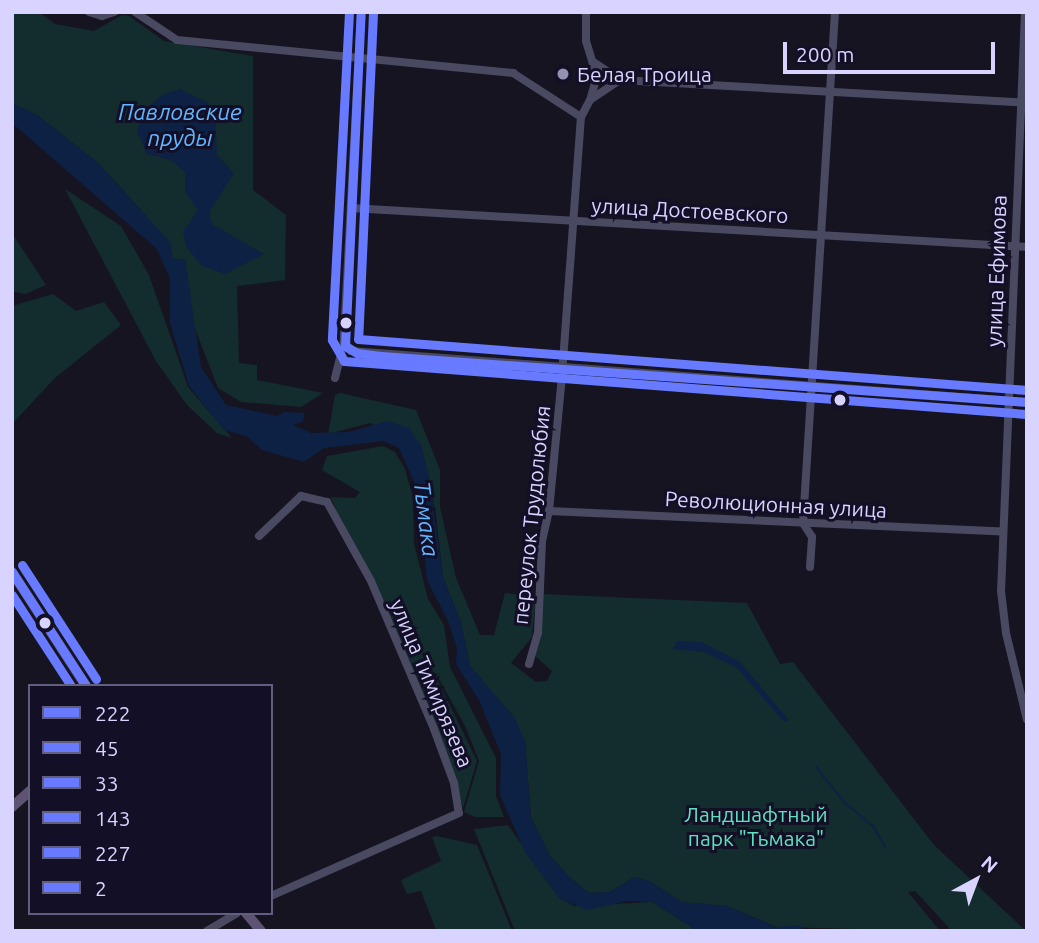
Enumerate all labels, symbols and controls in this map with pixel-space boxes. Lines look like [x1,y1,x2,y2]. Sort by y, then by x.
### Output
scale bar [787,28,999,72]
text: 200 m [796,42,854,66]
place label: Белая Троица [577,61,712,87]
marker: Белая Троица [555,66,571,82]
water label: Павловские пруды [118,98,242,152]
street label: улица Достоевского [591,192,789,228]
street label: улица Ефимова [981,195,1011,347]
unlabelled marker [339,316,353,330]
unlabelled marker [833,393,847,407]
street label: переулок Трудолюбия [507,404,555,626]
water label: Тьмака [408,480,444,558]
street label: Революционная улица [664,486,888,522]
street label: улица Тимирязева [385,595,479,771]
unlabelled marker [38,616,52,630]
legend [28,684,273,915]
text: 222 [95,701,131,725]
text: 45 [95,736,119,760]
text: 33 [95,771,119,795]
park label: Ландшафтный парк "Тьмака" [684,801,828,851]
text: 143 [95,806,131,830]
text: 227 [95,841,131,865]
north arrow [941,845,1011,915]
text: N [977,851,1002,877]
text: 2 [95,876,107,900]

